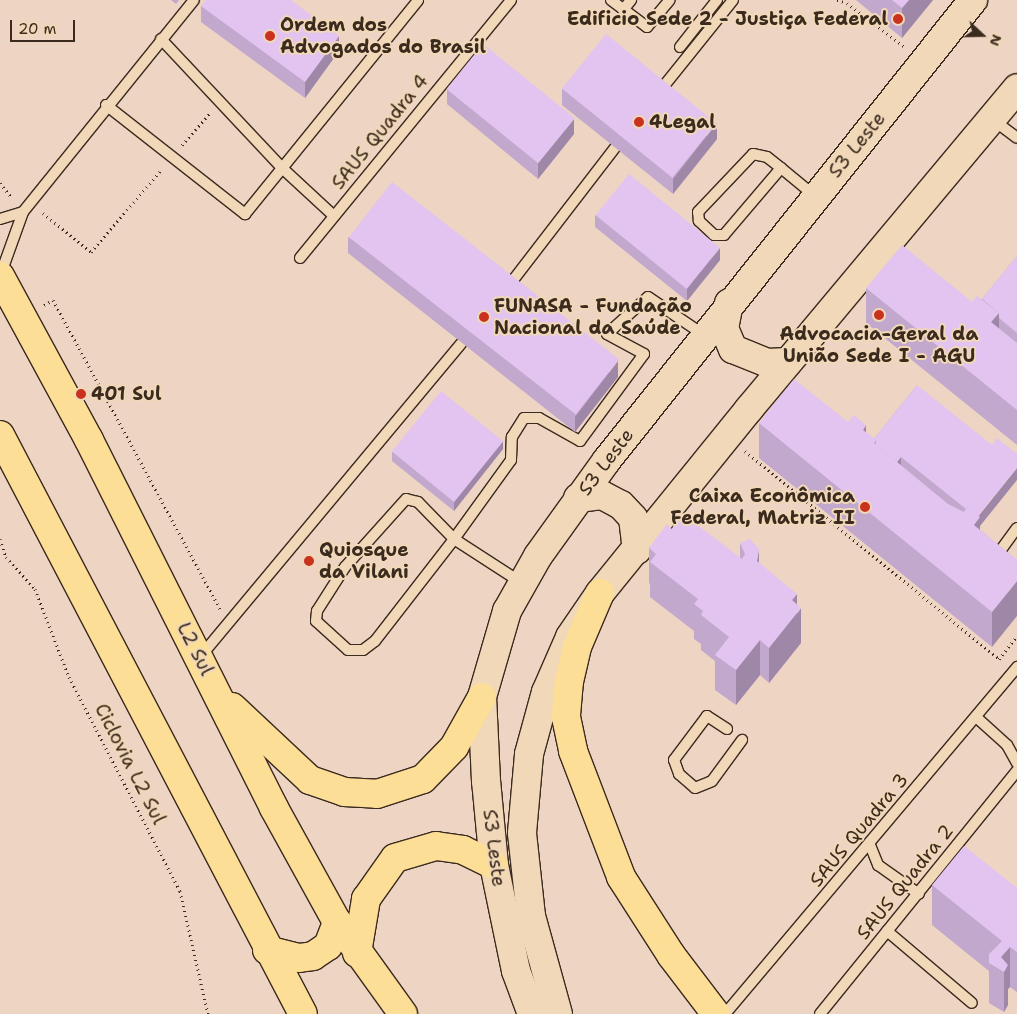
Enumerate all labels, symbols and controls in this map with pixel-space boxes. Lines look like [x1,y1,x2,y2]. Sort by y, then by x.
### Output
place label: Edificio Sede 2 - Justiça Federal [567,8,888,30]
scale bar [12,10,78,42]
north arrow [957,10,1007,60]
marker: Edificio Sede 2 - Justiça Federal [892,13,904,25]
place label: Ordem dos Advogados do Brasil [280,14,486,58]
text: 20 m [18,19,57,39]
marker: Ordem dos Advogados do Brasil [264,30,276,42]
text: N [986,32,1006,49]
street label: SAUS Quadra 4 [327,70,433,194]
street label: S3 Leste [824,108,890,182]
place label: 4Legal [649,111,716,133]
marker: 4Legal [633,116,645,128]
place label: FUNASA - Fundação Nacional da Saúde [494,295,692,339]
marker: Advocacia-Geral da União Sede I - AGU [873,309,885,321]
marker: FUNASA - Fundação Nacional da Saúde [478,311,490,323]
place label: Advocacia-Geral da União Sede I - AGU [780,323,978,367]
place label: 401 Sul [91,383,162,405]
marker: 401 Sul [75,388,87,400]
street label: S3 Leste [574,424,638,500]
place label: Caixa Econômica Federal, Matriz II [671,485,855,529]
marker: Caixa Econômica Federal, Matriz II [859,501,871,513]
place label: Quiosque da Vilani [319,539,409,583]
marker: Quiosque da Vilani [303,555,315,567]
street label: L2 Sul [172,619,218,679]
street label: Ciclovia L2 Sul [90,700,170,828]
street label: SAUS Quadra 3 [805,769,913,891]
street label: S3 Leste [478,808,510,888]
street label: SAUS Quadra 2 [852,820,958,944]

